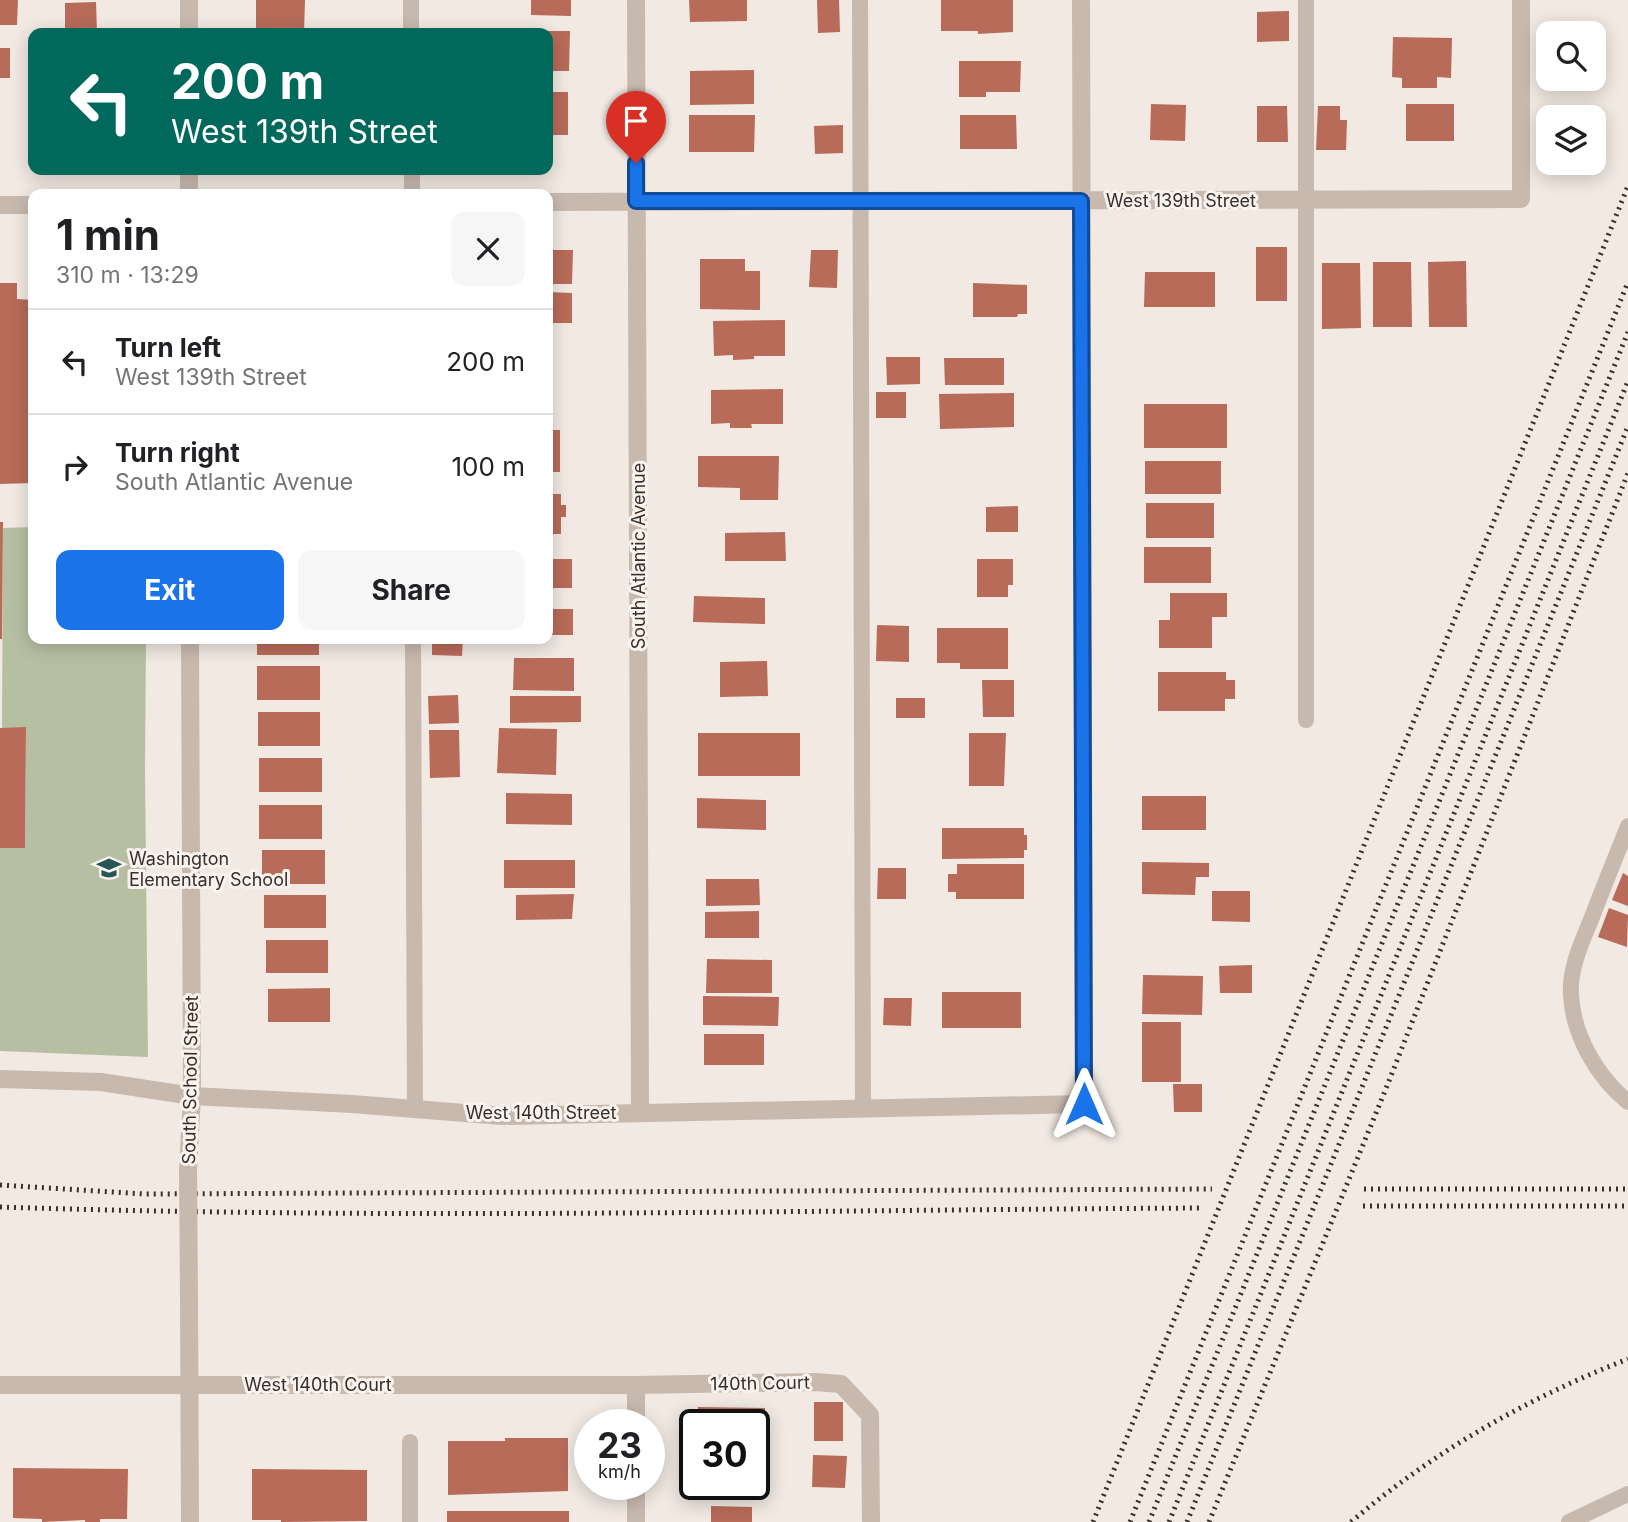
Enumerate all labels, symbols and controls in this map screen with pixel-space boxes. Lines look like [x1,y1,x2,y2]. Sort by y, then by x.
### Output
map controls [1536,21,1606,175]
button: search [1536,21,1606,91]
text: 200 m [171,52,324,111]
icon: left [56,56,147,147]
pin [606,91,666,163]
icon: arrive [617,102,655,140]
button: layers [1536,105,1606,175]
text: West 139th Street [171,112,438,151]
street label: West 139th Street [1106,190,1256,211]
text: 1 min [56,209,160,260]
button: close [451,212,525,286]
text: 310 m · 13:29 [56,261,199,289]
text: Turn left [115,332,221,363]
icon: left [56,343,94,381]
text: 200 m [446,346,525,377]
text: West 139th Street [115,363,307,391]
text: Turn right [115,437,240,468]
icon: right [56,448,94,486]
text: 100 m [452,451,525,482]
street label: South Atlantic Avenue [628,463,649,649]
text: South Atlantic Avenue [115,468,353,496]
button: Exit [56,550,284,630]
button: Share [298,550,525,630]
place label: Washington Elementary School [129,848,288,890]
school or university icon: Washington Elementary School [95,854,123,882]
street label: South School Street [178,995,202,1165]
position arrow [1047,1067,1121,1141]
street label: West 140th Street [466,1102,616,1123]
street label: 140th Court [710,1372,810,1394]
street label: West 140th Court [244,1374,392,1395]
speed limit sign: 30 [679,1409,770,1500]
text: 23 [597,1424,642,1466]
text: km/h [598,1461,641,1482]

